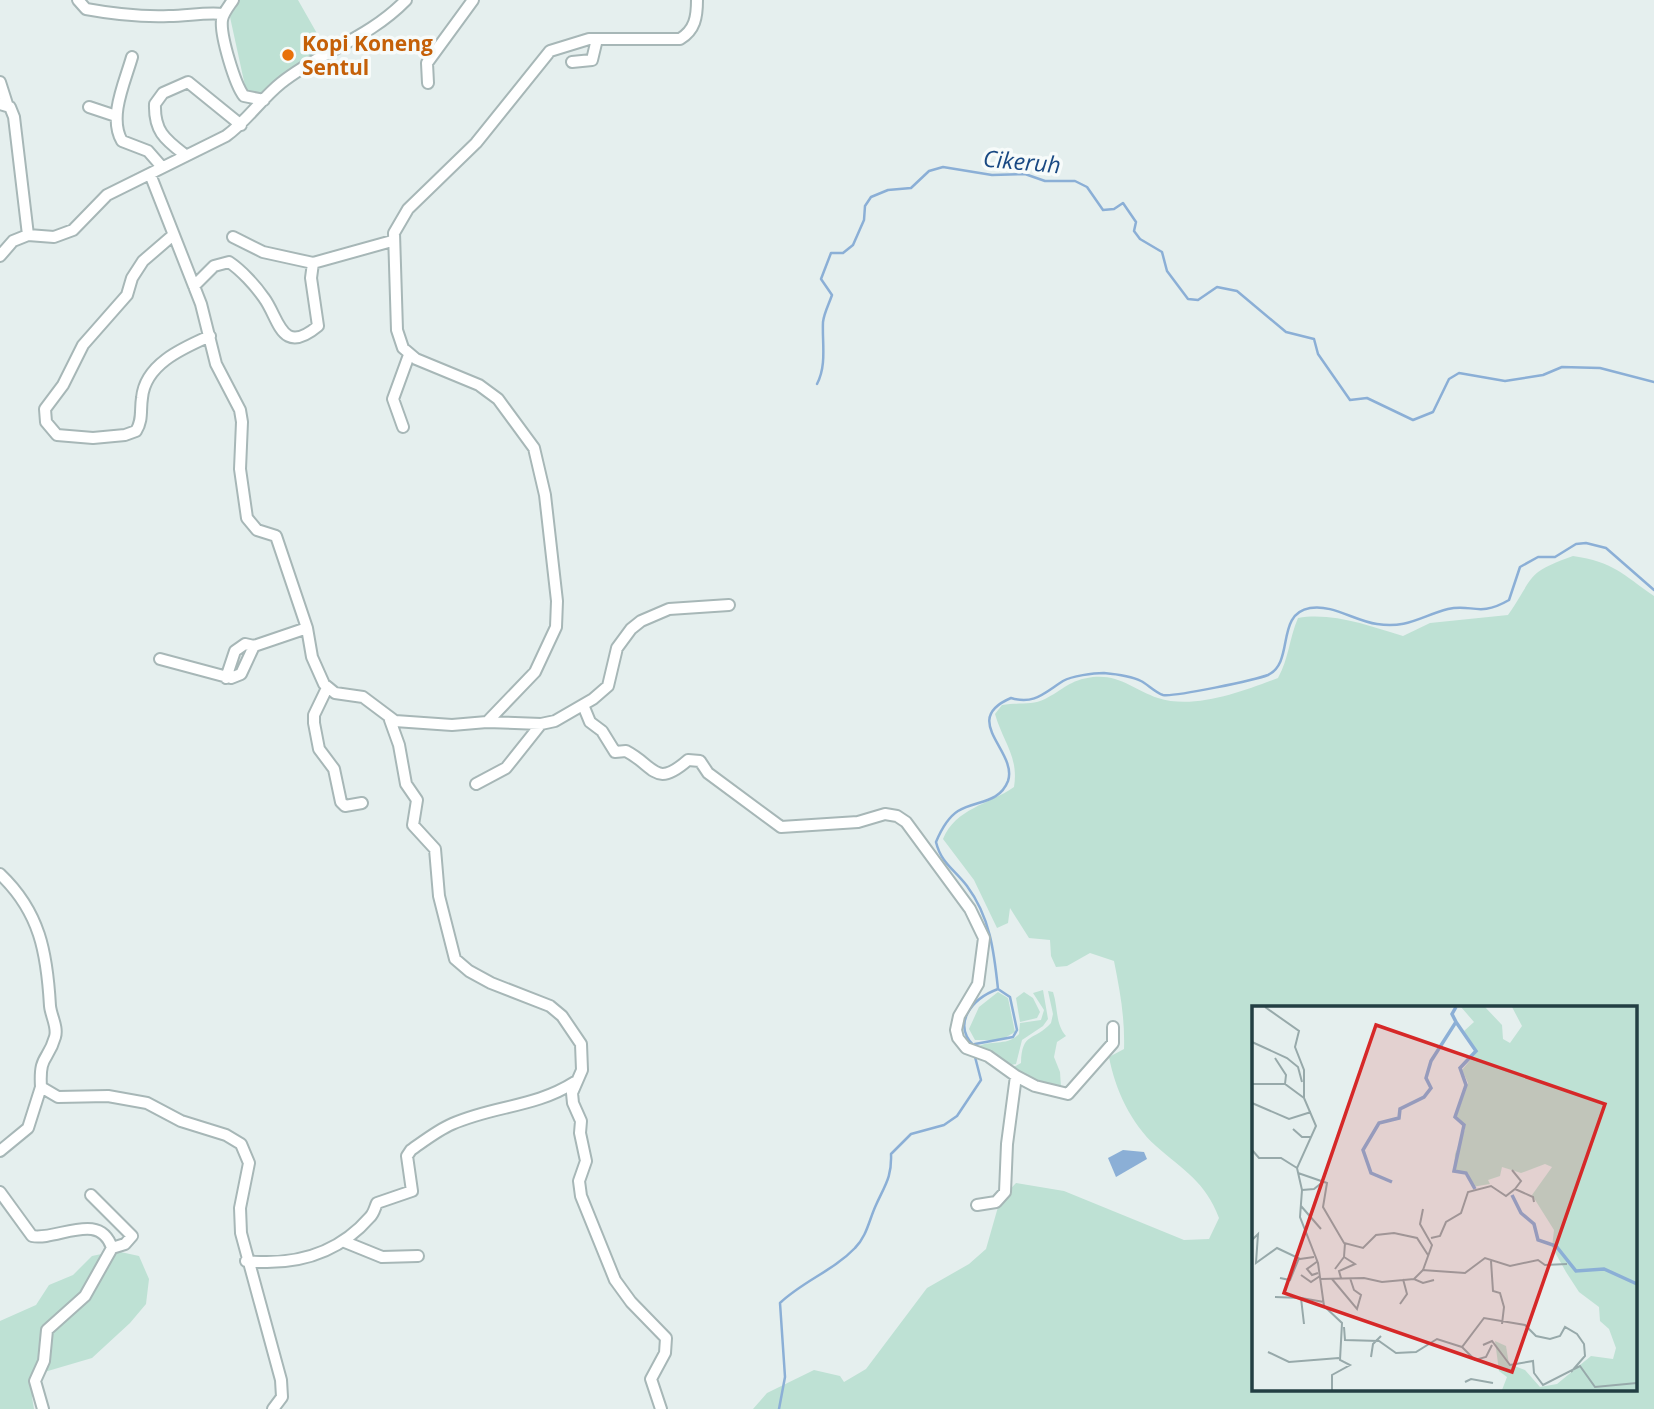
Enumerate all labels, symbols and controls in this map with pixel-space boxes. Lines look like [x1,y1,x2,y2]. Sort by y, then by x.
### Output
place label: Kopi Koneng Sentul [302,29,433,81]
marker: Kopi Koneng Sentul [280,47,296,63]
water label: Cikeruh [982,142,1062,180]
inset map [1252,1006,1636,1392]

